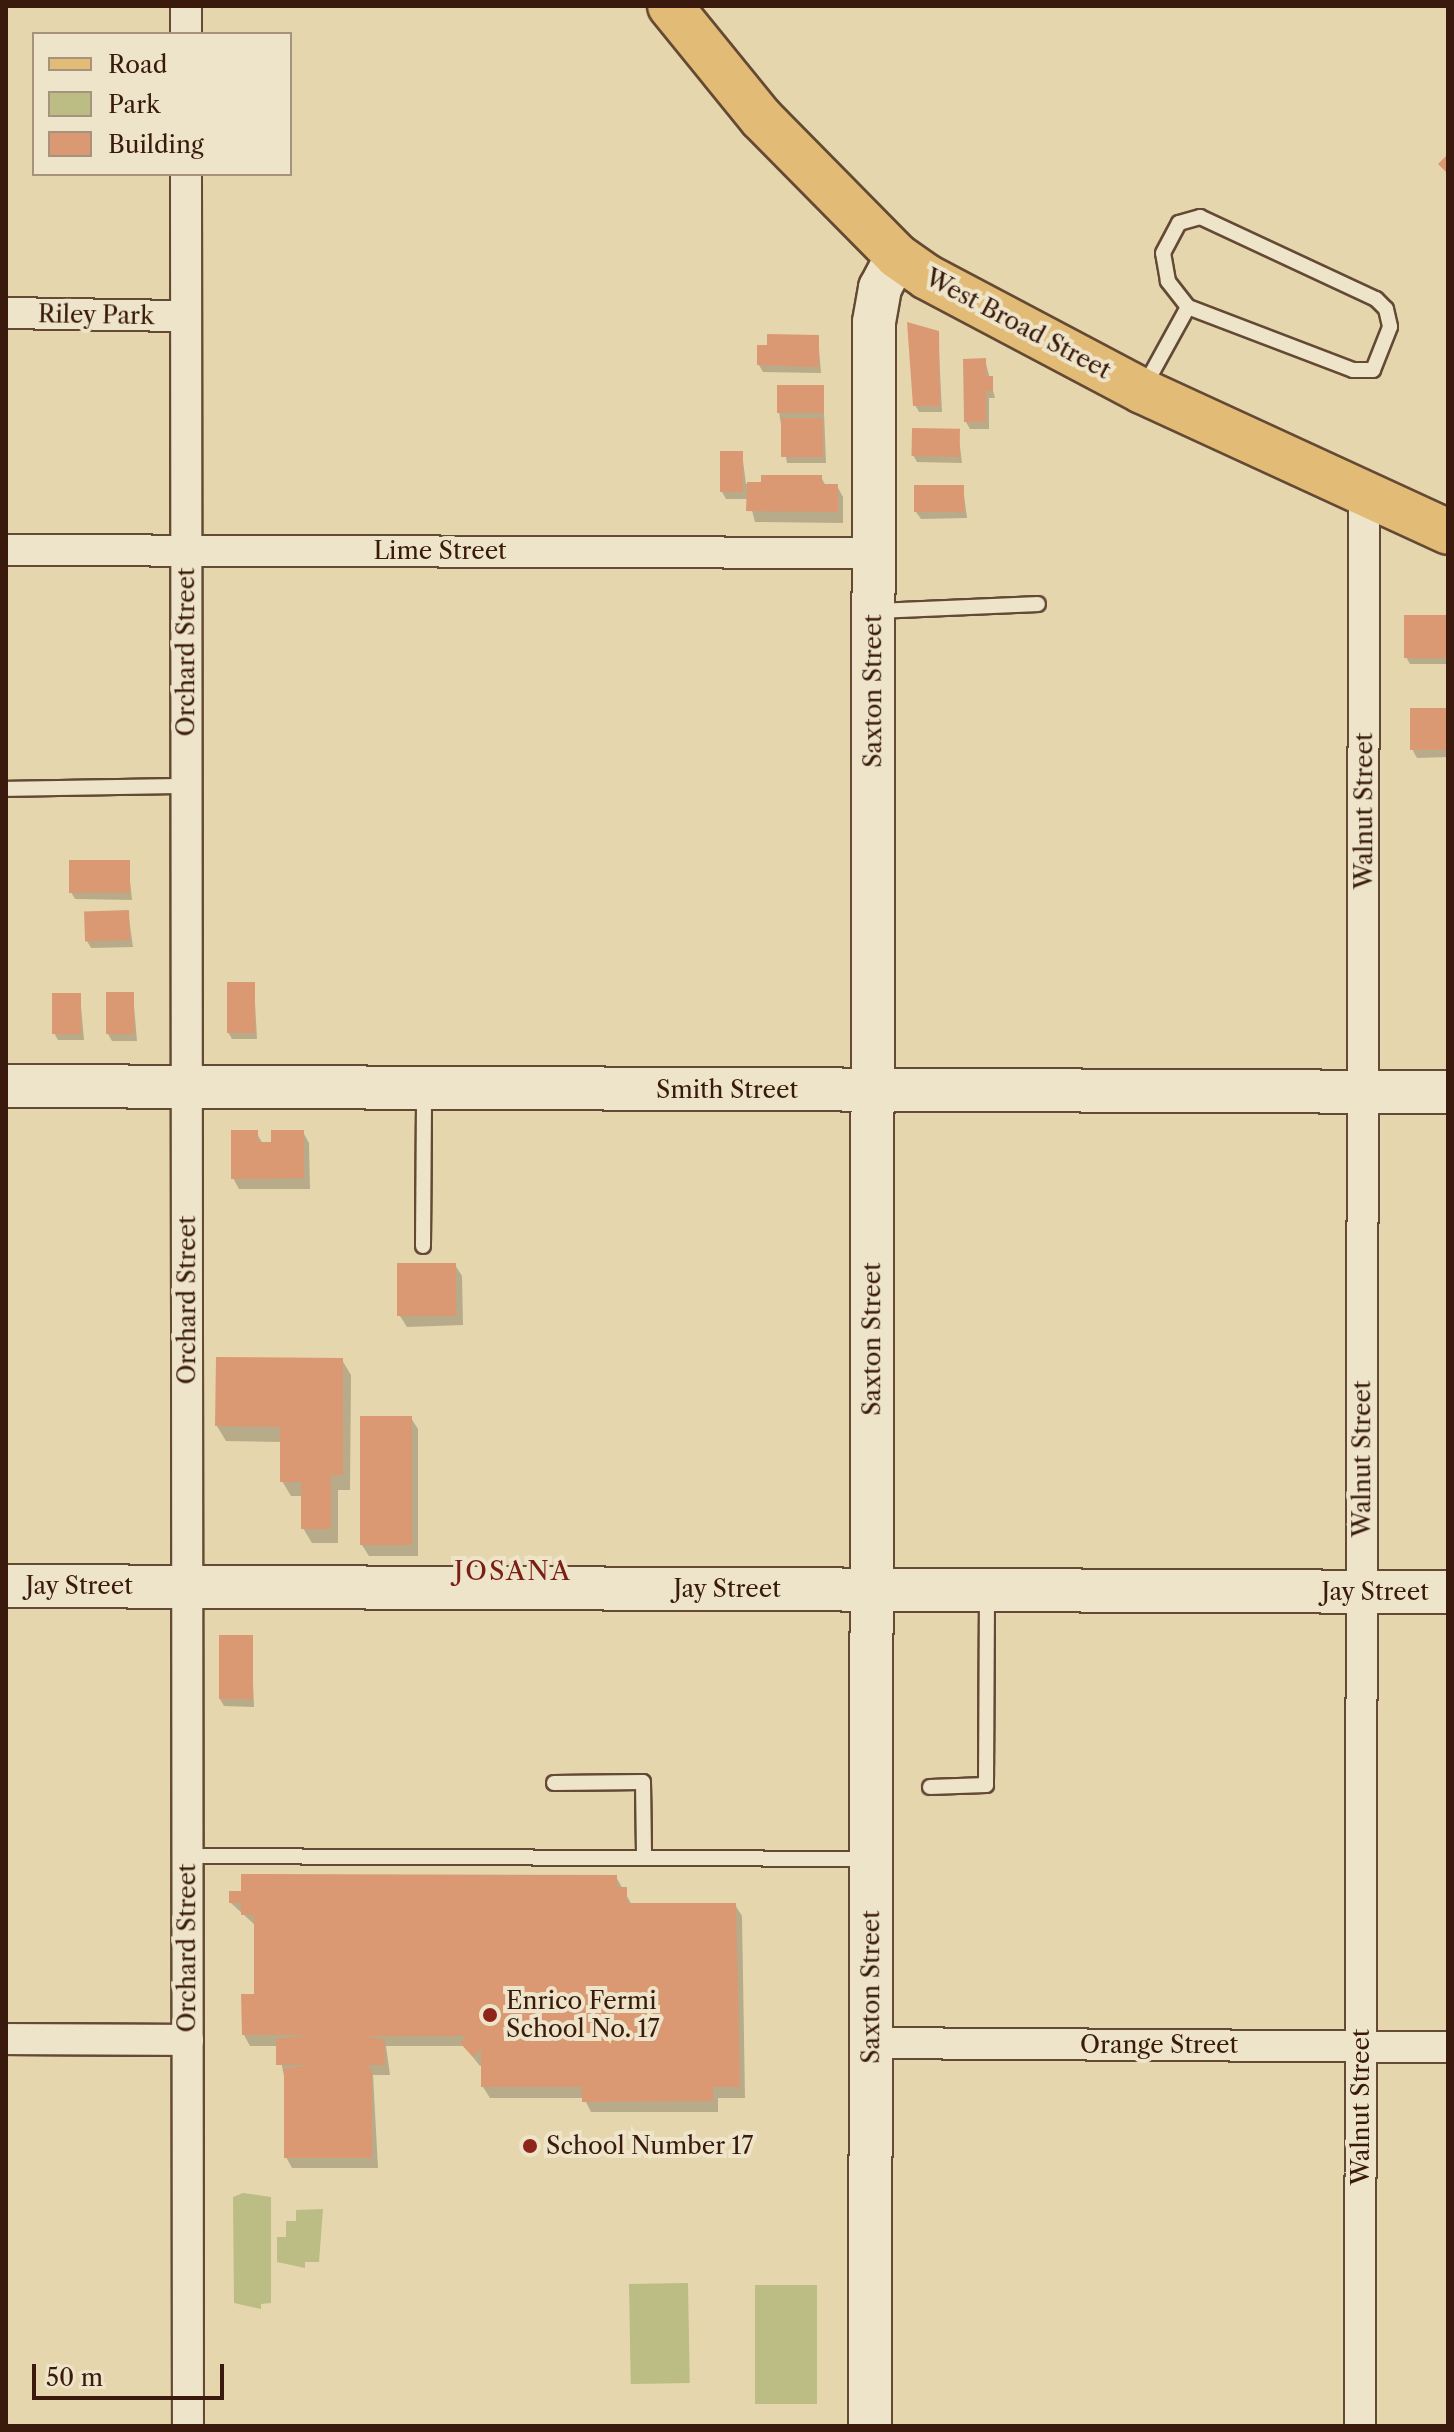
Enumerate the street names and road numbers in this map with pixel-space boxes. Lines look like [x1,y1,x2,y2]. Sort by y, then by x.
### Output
street label: West Broad Street [920,263,1116,385]
street label: Riley Park [37,300,155,330]
street label: Lime Street [373,537,507,565]
street label: Orchard Street [172,568,200,736]
street label: Saxton Street [859,614,887,768]
street label: Walnut Street [1350,733,1378,889]
street label: Smith Street [656,1076,798,1104]
street label: Orchard Street [173,1216,201,1384]
street label: Saxton Street [858,1262,886,1416]
street label: Walnut Street [1348,1381,1376,1537]
street label: Jay Street [25,1572,133,1600]
street label: Jay Street [673,1575,781,1603]
street label: Jay Street [1321,1578,1429,1606]
street label: Orchard Street [173,1864,201,2032]
street label: Saxton Street [857,1910,885,2064]
street label: Walnut Street [1347,2029,1375,2185]
street label: Orange Street [1080,2031,1238,2059]

